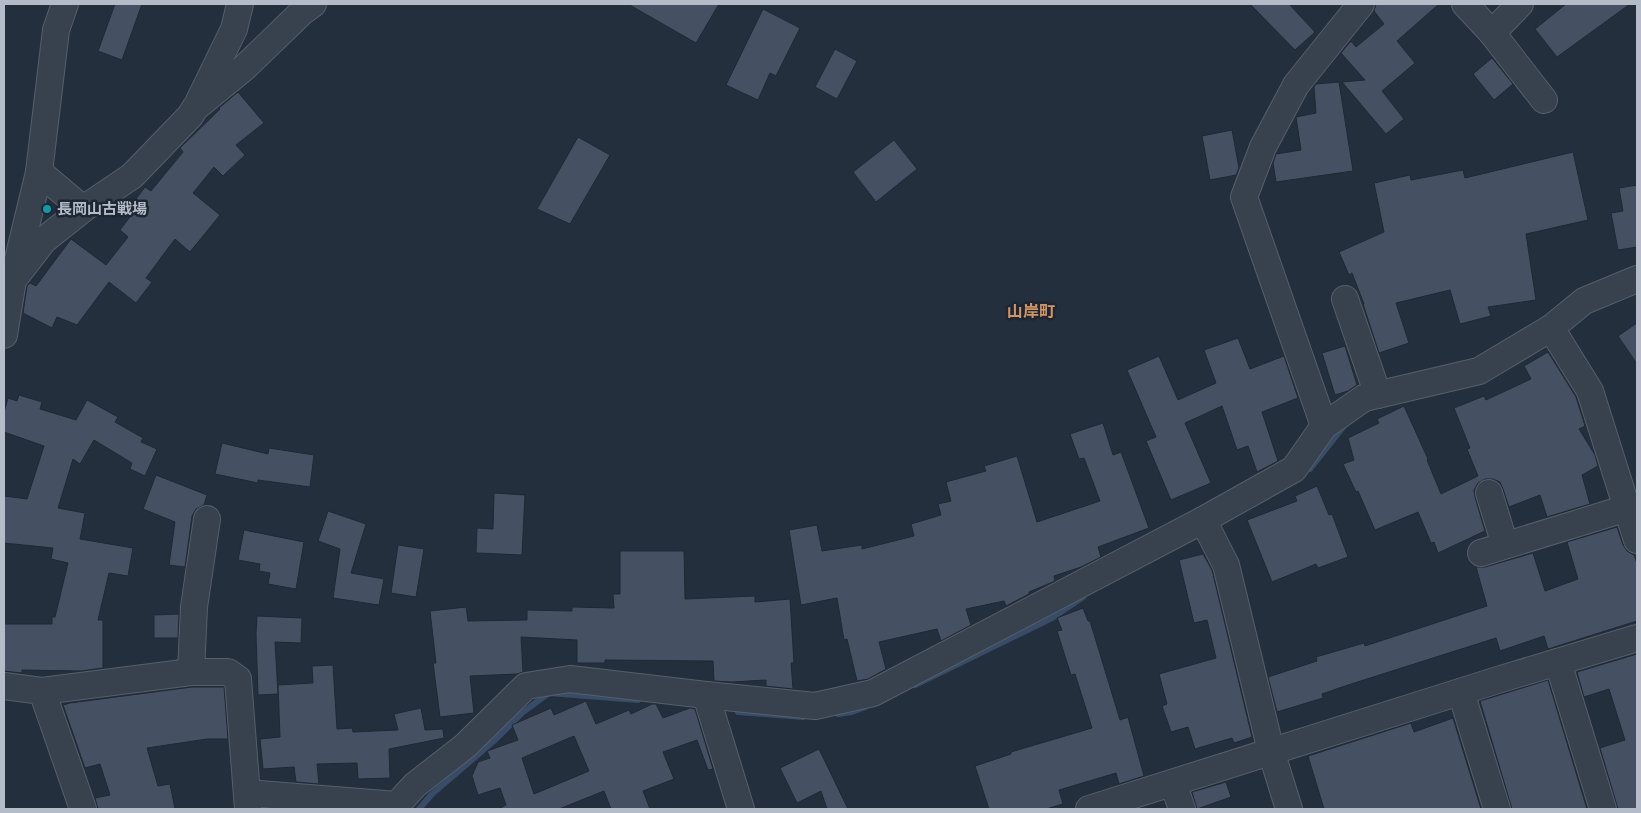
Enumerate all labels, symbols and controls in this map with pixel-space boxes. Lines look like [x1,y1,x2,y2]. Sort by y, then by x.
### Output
place label: 長岡山古戦場 [57,200,147,217]
marker: 長岡山古戦場 [41,203,53,215]
district label: 山岸町 [1007,302,1055,320]

